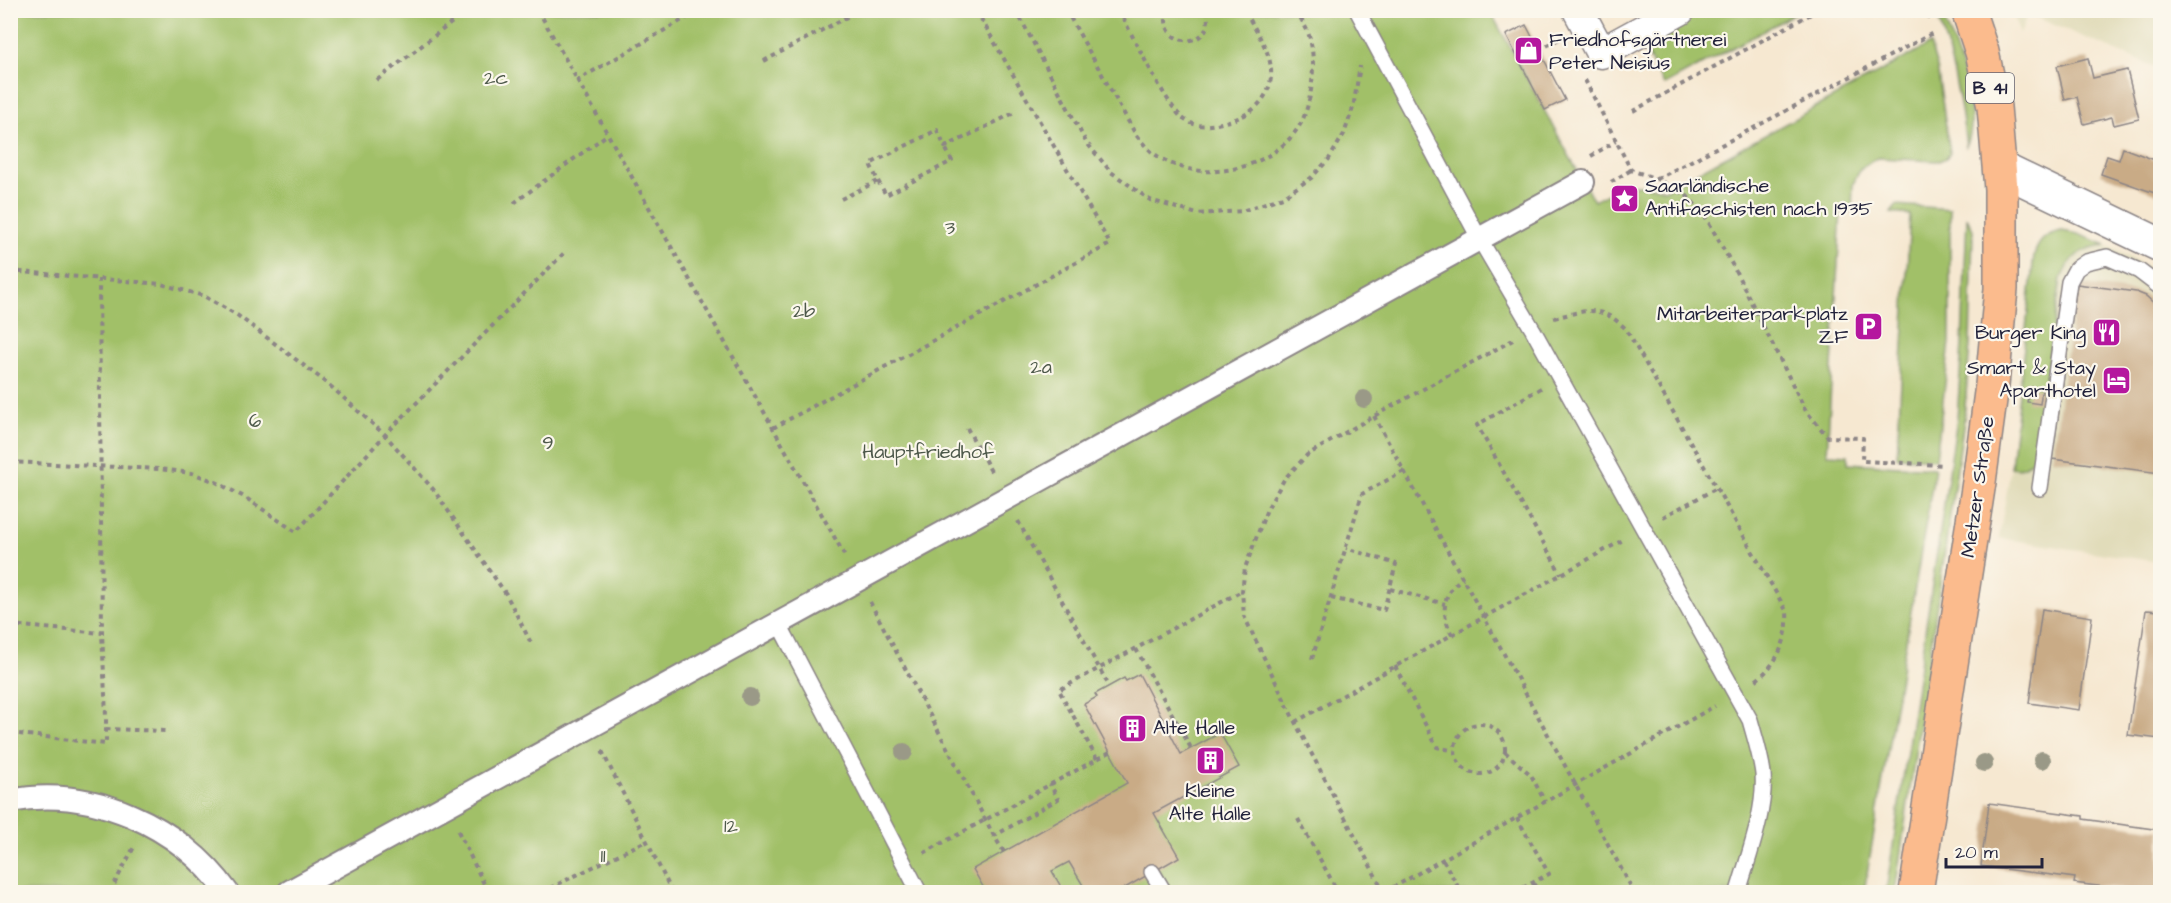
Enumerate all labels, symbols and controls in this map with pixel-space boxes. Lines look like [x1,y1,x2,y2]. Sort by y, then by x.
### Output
place label: Friedhofsgärtnerei Peter Neisius [1549,26,1726,77]
shop icon: Friedhofsgärtnerei Peter Neisius [1512,35,1544,67]
park label: 2c [484,64,508,92]
road number: B 41 [1966,73,2014,103]
place label: Saarländische Antifaschisten nach 1935 [1645,172,1873,223]
place icon: Saarländische Antifaschisten nach 1935 [1608,182,1640,214]
park label: 3 [945,214,955,242]
park label: 2b [793,297,815,325]
place label: Mitarbeiterparkplatz ZF [1657,300,1848,351]
parking icon: Mitarbeiterparkplatz ZF [1853,310,1885,342]
restaurant icon: Burger King [2091,317,2123,349]
place label: Burger King [1975,319,2086,348]
park label: 2a [1030,353,1052,381]
place label: Smart & Stay Aparthotel [1967,354,2096,405]
hotel icon: Smart & Stay Aparthotel [2101,364,2133,396]
park label: 6 [249,407,262,435]
street label: Metzer Straße [1954,414,2002,559]
park label: 9 [542,429,554,457]
park label: Hauptfriedhof [862,438,994,466]
building icon: Alte Halle [1116,712,1148,744]
place label: Alte Halle [1153,714,1235,742]
building icon: Kleine Alte Halle [1194,744,1226,776]
place label: Kleine Alte Halle [1169,777,1251,828]
park label: 12 [724,812,739,840]
scale bar [1946,831,2042,869]
text: 20 m [1955,840,1998,865]
park label: 11 [600,842,606,870]

